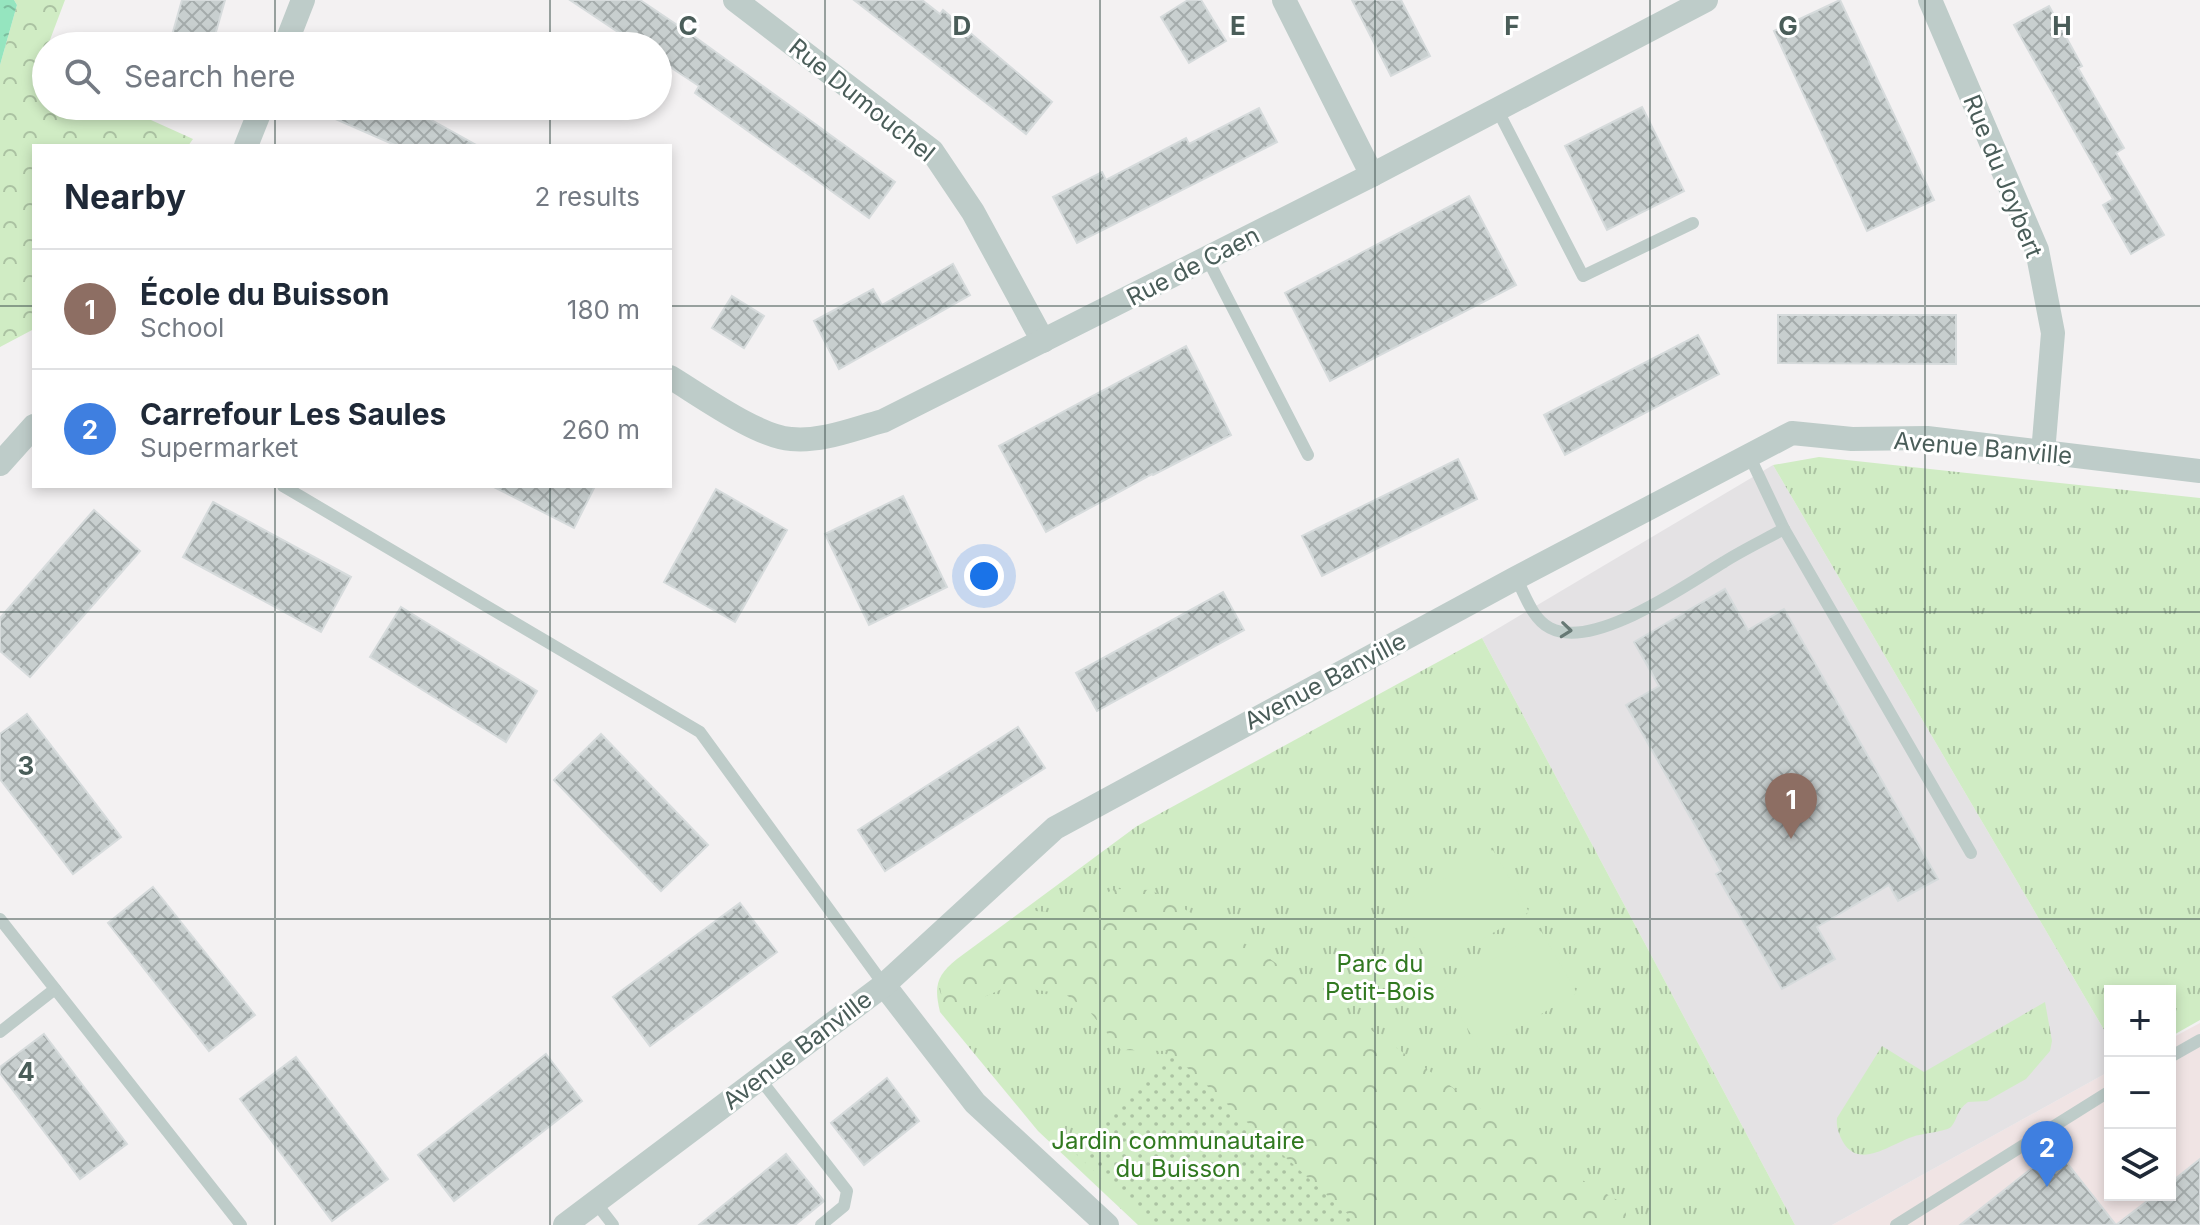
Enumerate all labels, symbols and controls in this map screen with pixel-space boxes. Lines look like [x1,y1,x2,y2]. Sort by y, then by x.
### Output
text: C [678,10,698,41]
text: D [953,10,971,41]
text: E [1230,10,1246,41]
text: F [1504,10,1520,41]
text: G [1778,10,1798,41]
text: H [2052,10,2072,41]
search box [32,32,672,120]
street label: Rue Dumouchel [783,32,941,168]
icon: search [60,54,104,98]
text: Search here [124,58,296,94]
street label: Rue du Joybert [1957,90,2049,262]
text: Nearby [64,176,186,217]
text: 2 results [535,181,640,212]
street label: Rue de Caen [1122,220,1264,312]
text: École du Buisson [140,276,389,312]
text: 1 [84,294,96,325]
text: 180 m [567,294,640,325]
text: School [140,312,224,343]
text: Carrefour Les Saules [140,396,446,432]
text: 2 [82,414,98,445]
text: 260 m [562,414,640,445]
street label: Avenue Banville [1893,426,2073,470]
text: Supermarket [140,432,298,463]
your location [964,556,1004,596]
one-way arrow [1560,621,1573,638]
street label: Avenue Banville [1239,626,1411,736]
text: 3 [18,750,34,781]
pin: 1 [1765,773,1817,839]
park label: Parc du Petit-Bois [1325,949,1435,1006]
street label: Avenue Banville [717,985,877,1115]
map controls [2104,985,2176,1201]
button: + [2104,985,2176,1057]
text: 4 [17,1056,35,1087]
button: − [2104,1057,2176,1129]
pin: 2 [2021,1121,2073,1187]
park label: Jardin communautaire du Buisson [1051,1126,1305,1183]
button: layers [2104,1129,2176,1201]

